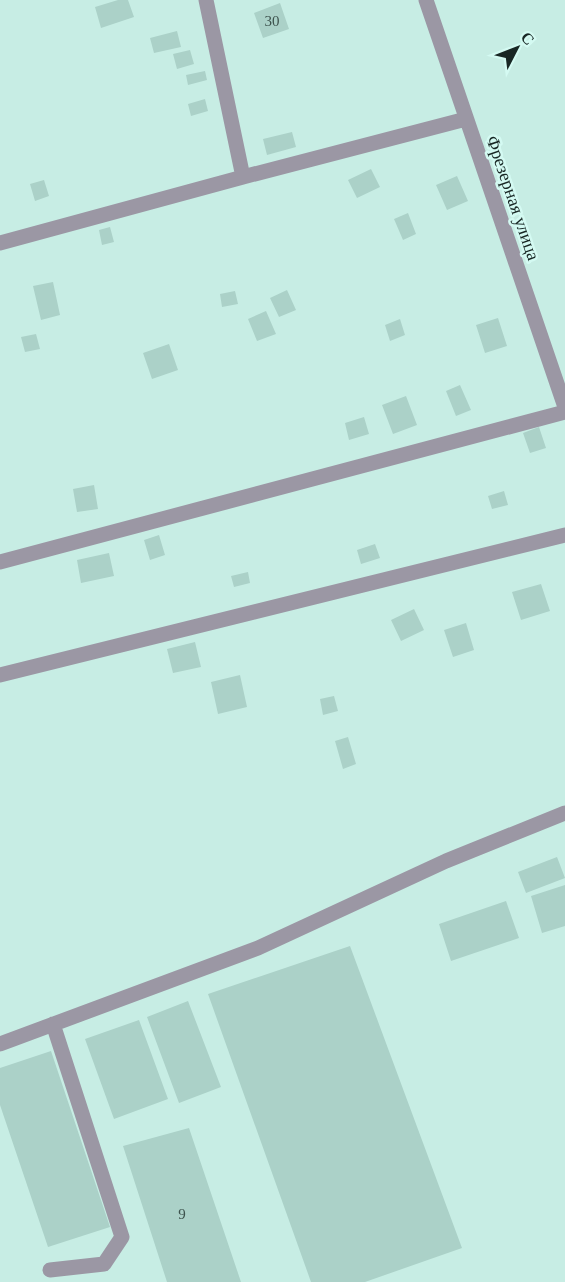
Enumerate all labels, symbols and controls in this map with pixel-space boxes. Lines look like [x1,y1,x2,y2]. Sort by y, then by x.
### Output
house number: 30 [265,13,280,29]
north arrow [487,18,547,78]
text: С [518,28,538,48]
street label: Фрезерная улица [482,133,544,263]
house number: 9 [178,1206,186,1222]

